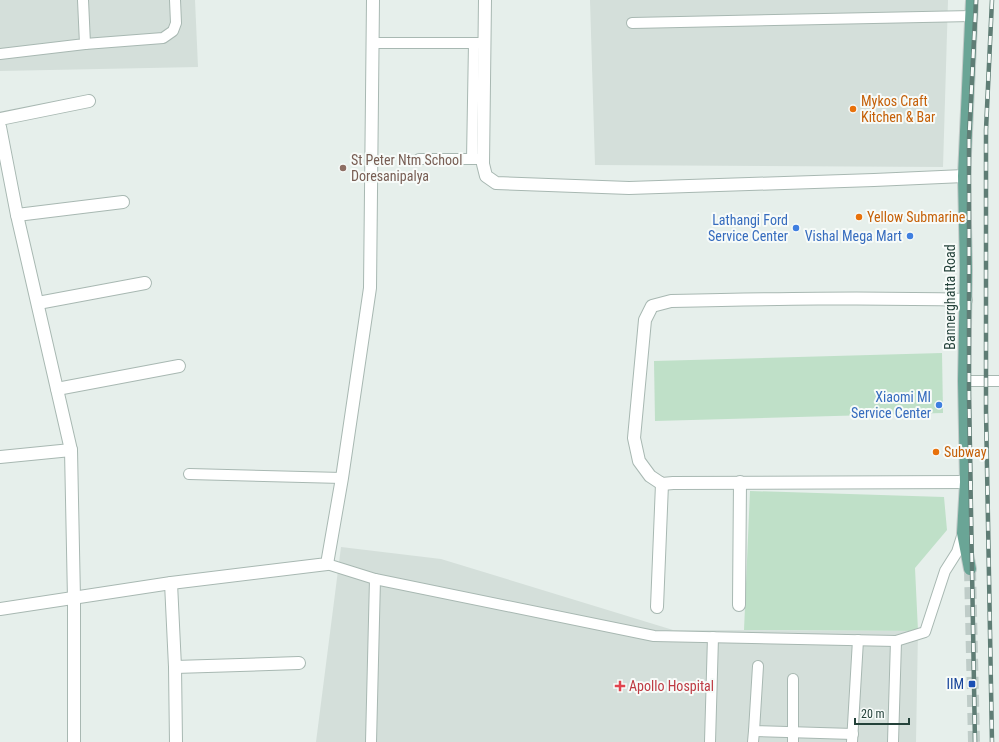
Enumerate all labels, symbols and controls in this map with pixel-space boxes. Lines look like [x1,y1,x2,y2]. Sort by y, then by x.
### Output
place label: Mykos Craft Kitchen & Bar [861,93,935,125]
marker: Mykos Craft Kitchen & Bar [848,104,858,114]
place label: St Peter Ntm School Doresanipalya [351,152,462,184]
marker: St Peter Ntm School Doresanipalya [338,163,348,173]
place label: Yellow Submarine [867,209,966,225]
place label: Lathangi Ford Service Center [708,212,788,244]
marker: Yellow Submarine [854,212,864,222]
marker: Lathangi Ford Service Center [791,223,801,233]
place label: Vishal Mega Mart [805,228,902,244]
marker: Vishal Mega Mart [905,231,915,241]
street label: Bannerghatta Road [942,244,958,350]
place label: Xiaomi MI Service Center [851,389,931,421]
marker: Xiaomi MI Service Center [934,400,944,410]
place label: Subway [944,444,987,460]
marker: Subway [931,447,941,457]
place label: IIM [946,676,964,692]
place label: Apollo Hospital [629,678,714,694]
marker: IIM [967,679,977,689]
marker: Apollo Hospital [614,680,626,692]
scale bar [855,700,909,726]
text: 20 m [861,707,885,721]

